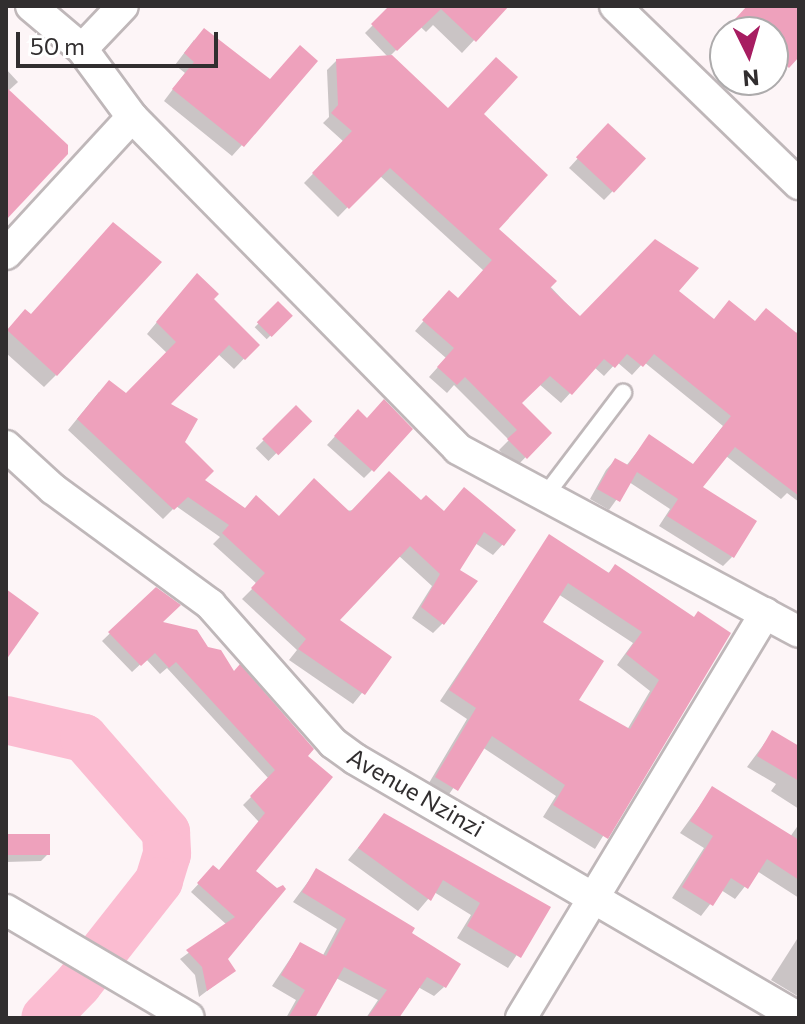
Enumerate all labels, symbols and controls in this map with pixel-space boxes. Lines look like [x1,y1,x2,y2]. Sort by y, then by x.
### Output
scale bar [20,16,222,66]
north arrow [709,16,789,96]
text: 50 m [30,31,85,60]
text: N [742,64,760,93]
street label: Avenue Nzinzi [343,741,489,843]

